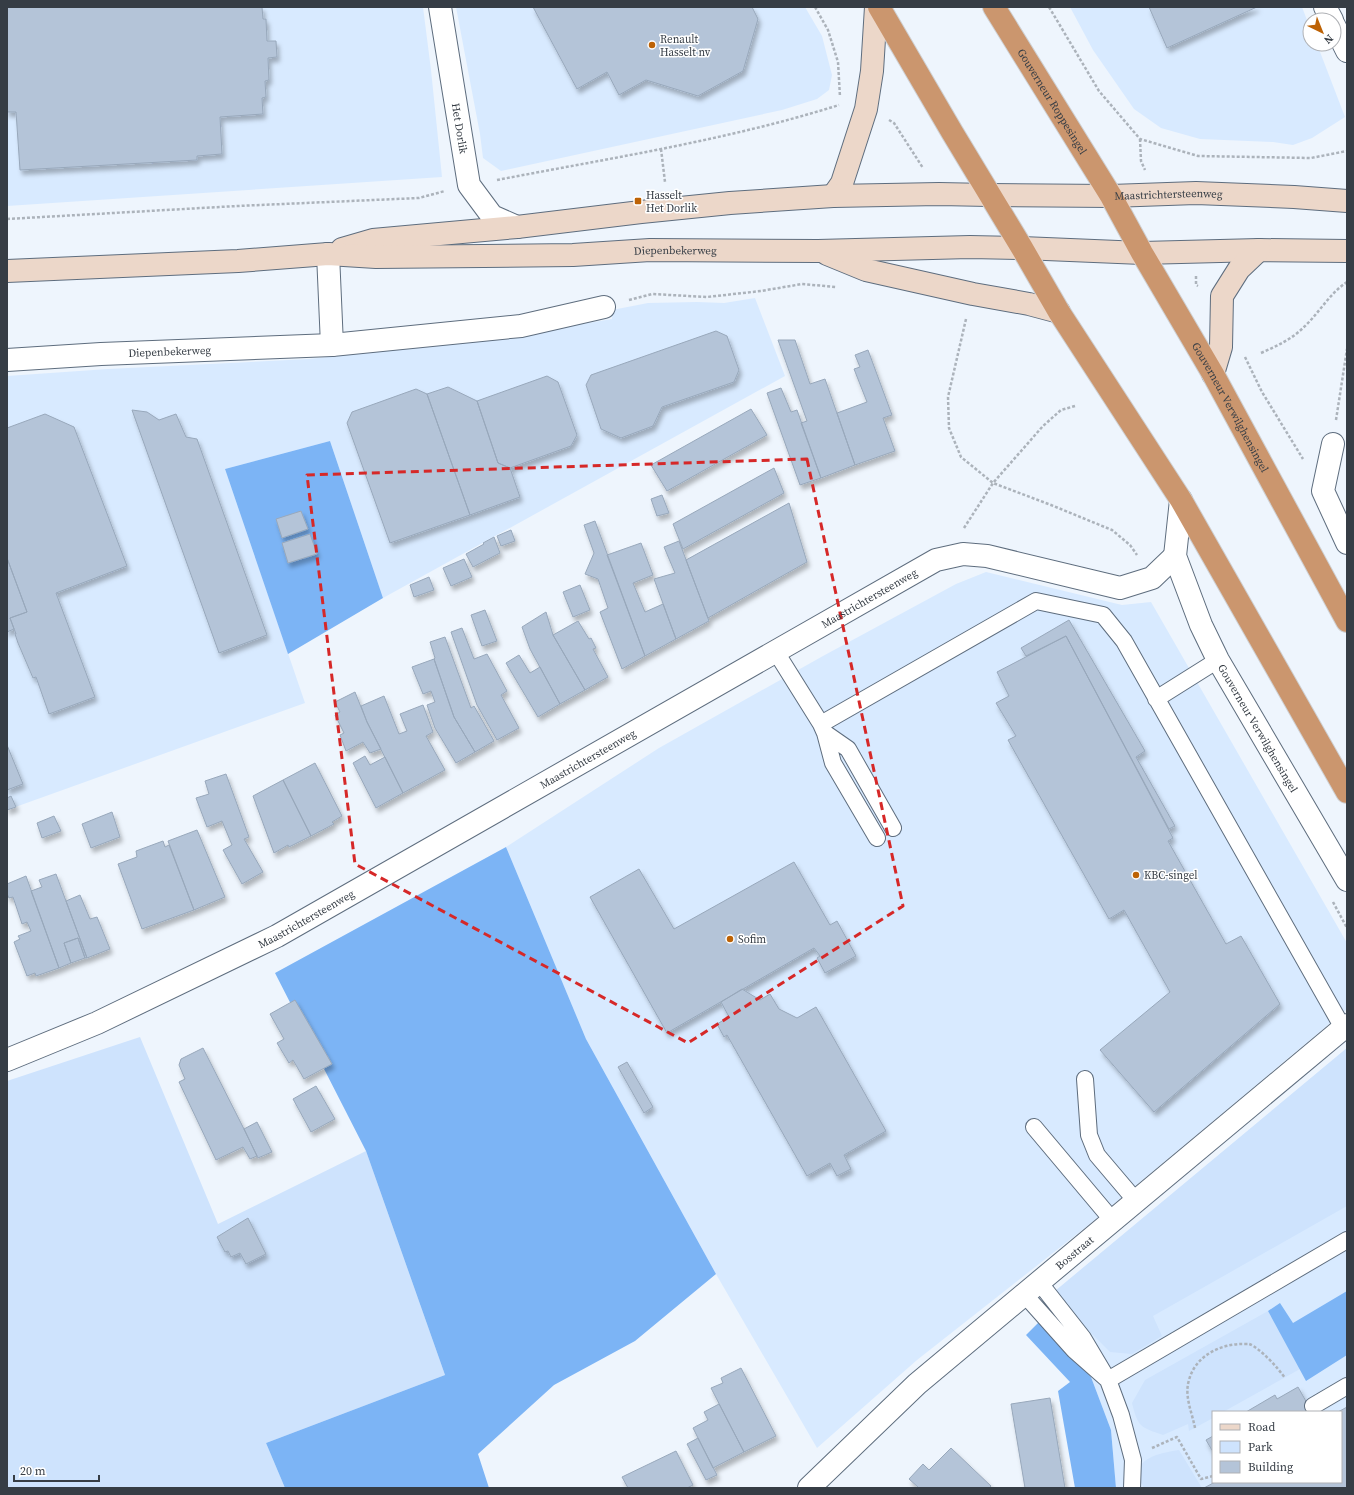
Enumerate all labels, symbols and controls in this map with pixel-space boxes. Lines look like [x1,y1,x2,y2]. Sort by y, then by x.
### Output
north arrow [1302,12,1342,52]
text: N [1320,31,1337,47]
place label: Renault Hasselt nv [660,32,711,60]
marker: Renault Hasselt nv [647,40,657,50]
street label: Gouverneur Roppesingel [1014,46,1090,157]
street label: Het Dorlik [448,102,471,156]
street label: Maastrichtersteenweg [1114,186,1223,204]
place label: Hasselt Het Dorlik [646,188,698,216]
marker: Hasselt Het Dorlik [633,196,643,206]
street label: Diepenbekerweg [633,243,717,259]
street label: Gouverneur Verwilghensingel [1188,340,1272,475]
street label: Diepenbekerweg [128,343,212,361]
street label: Maastrichtersteenweg [819,565,920,632]
street label: Gouverneur Verwilghensingel [1214,661,1301,795]
street label: Maastrichtersteenweg [537,726,639,792]
place label: KBC-singel [1144,868,1198,883]
marker: KBC-singel [1131,870,1141,880]
street label: Maastrichtersteenweg [256,886,358,952]
place label: Sofim [738,932,766,947]
marker: Sofim [725,934,735,944]
street label: Bosstraat [1052,1232,1097,1273]
legend [1212,1411,1342,1483]
text: Road [1248,1419,1275,1435]
text: Park [1248,1439,1273,1455]
scale bar [14,1457,99,1483]
text: Building [1248,1459,1293,1475]
text: 20 m [20,1463,46,1479]

